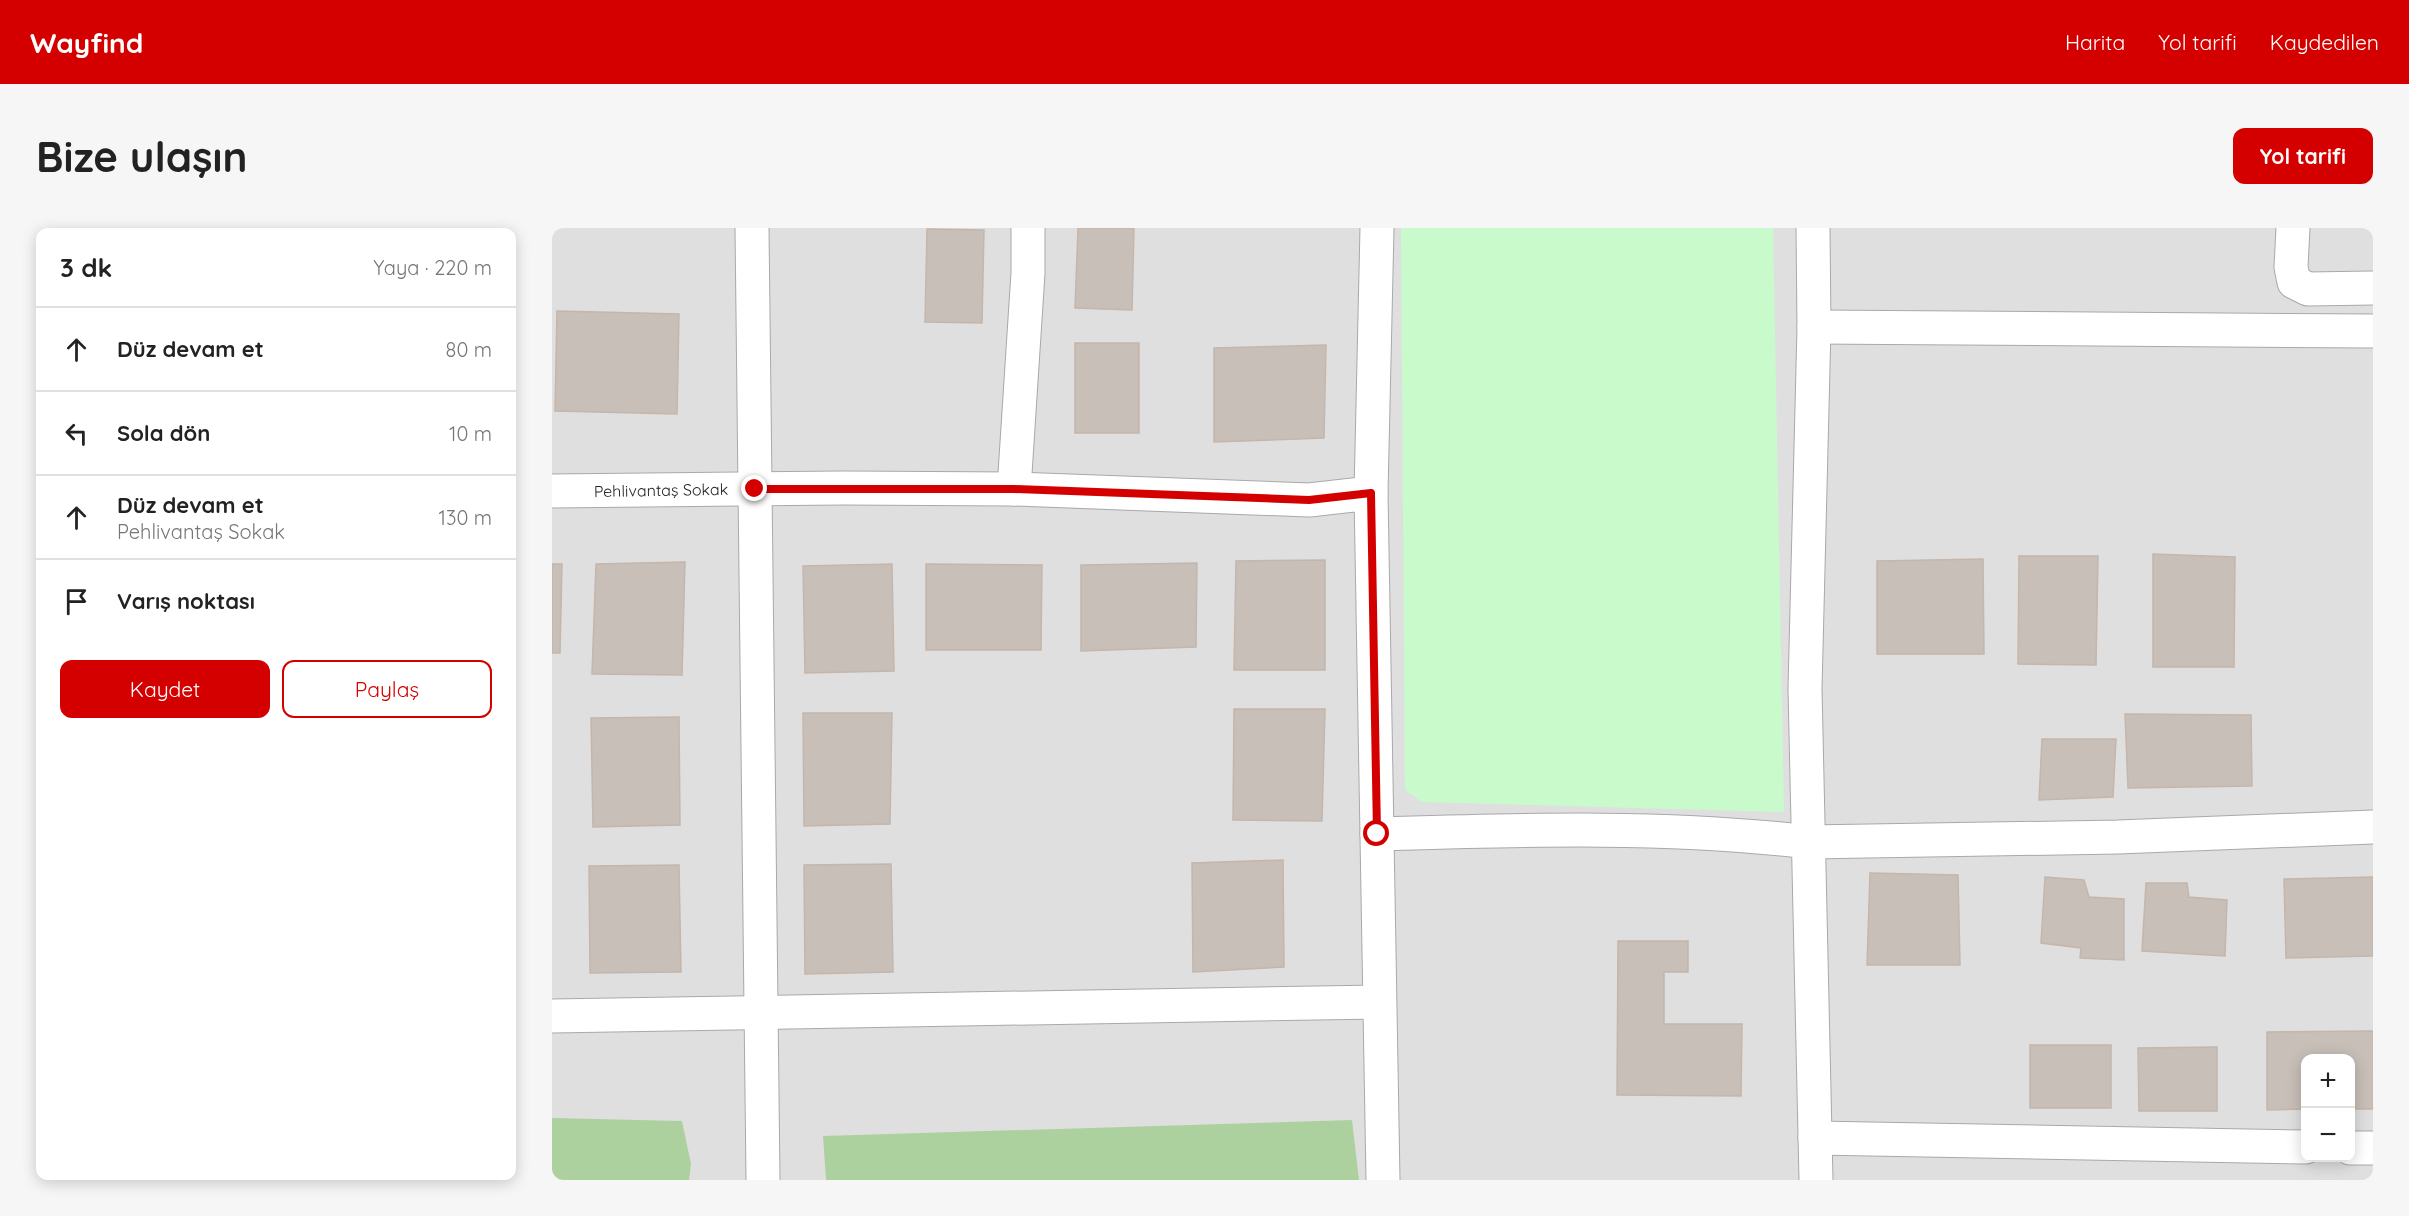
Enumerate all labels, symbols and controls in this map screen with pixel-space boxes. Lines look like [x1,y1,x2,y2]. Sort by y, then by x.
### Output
text: Wayfind [30,25,143,60]
text: Harita [2065,29,2125,55]
text: Yol tarifi [2158,29,2237,55]
text: Kaydedilen [2270,29,2379,55]
button: Yol tarifi [2233,128,2373,184]
text: Bize ulaşın [36,130,247,183]
text: 3 dk [60,251,112,284]
text: Yaya · 220 m [373,255,492,280]
icon: ahead [60,333,93,366]
text: Düz devam et [117,335,264,363]
text: 80 m [446,337,492,362]
icon: left [60,417,93,450]
text: Sola dön [117,419,210,447]
text: 10 m [449,421,492,446]
route end [741,475,767,501]
street label: Pehlivantaş Sokak [594,479,728,501]
text: Düz devam et [117,491,264,519]
icon: ahead [60,501,93,534]
text: 130 m [439,505,492,530]
text: Pehlivantaş Sokak [117,519,285,544]
icon: arrive [60,585,93,618]
text: Varış noktası [117,587,255,615]
button: Kaydet [60,660,270,718]
button: Paylaş [282,660,492,718]
route start [1363,820,1389,846]
map controls [2301,1054,2355,1162]
button: + [2301,1054,2355,1108]
button: − [2301,1108,2355,1162]

